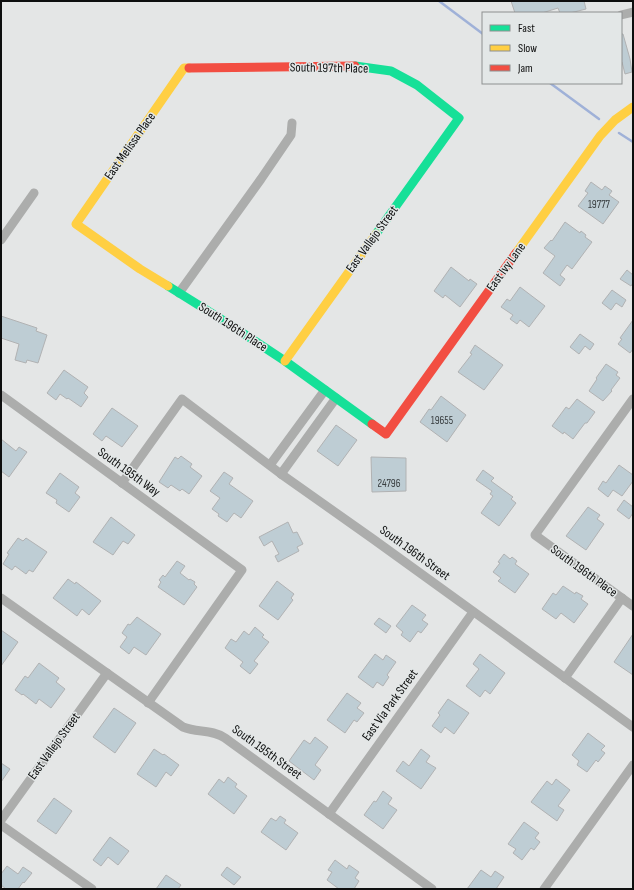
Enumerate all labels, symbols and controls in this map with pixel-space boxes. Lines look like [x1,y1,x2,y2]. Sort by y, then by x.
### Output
legend [482,12,622,84]
text: Fast [518,21,535,36]
text: Slow [518,41,537,56]
street label: South 197th Place [290,59,368,77]
text: Jam [517,61,533,76]
street label: East Melissa Place [101,109,159,183]
house number: 19777 [588,198,611,211]
street label: East Vallejo Street [342,202,402,276]
street label: East Ivy Lane [483,240,529,294]
street label: South 196th Place [196,299,270,355]
house number: 19655 [431,414,453,427]
street label: South 195th Way [95,444,163,500]
house number: 24796 [377,477,401,490]
street label: South 196th Street [377,522,453,584]
street label: South 196th Place [547,541,621,601]
street label: East Via Park Street [359,666,421,744]
street label: East Vallejo Street [24,709,84,783]
street label: South 195th Street [229,721,305,783]

